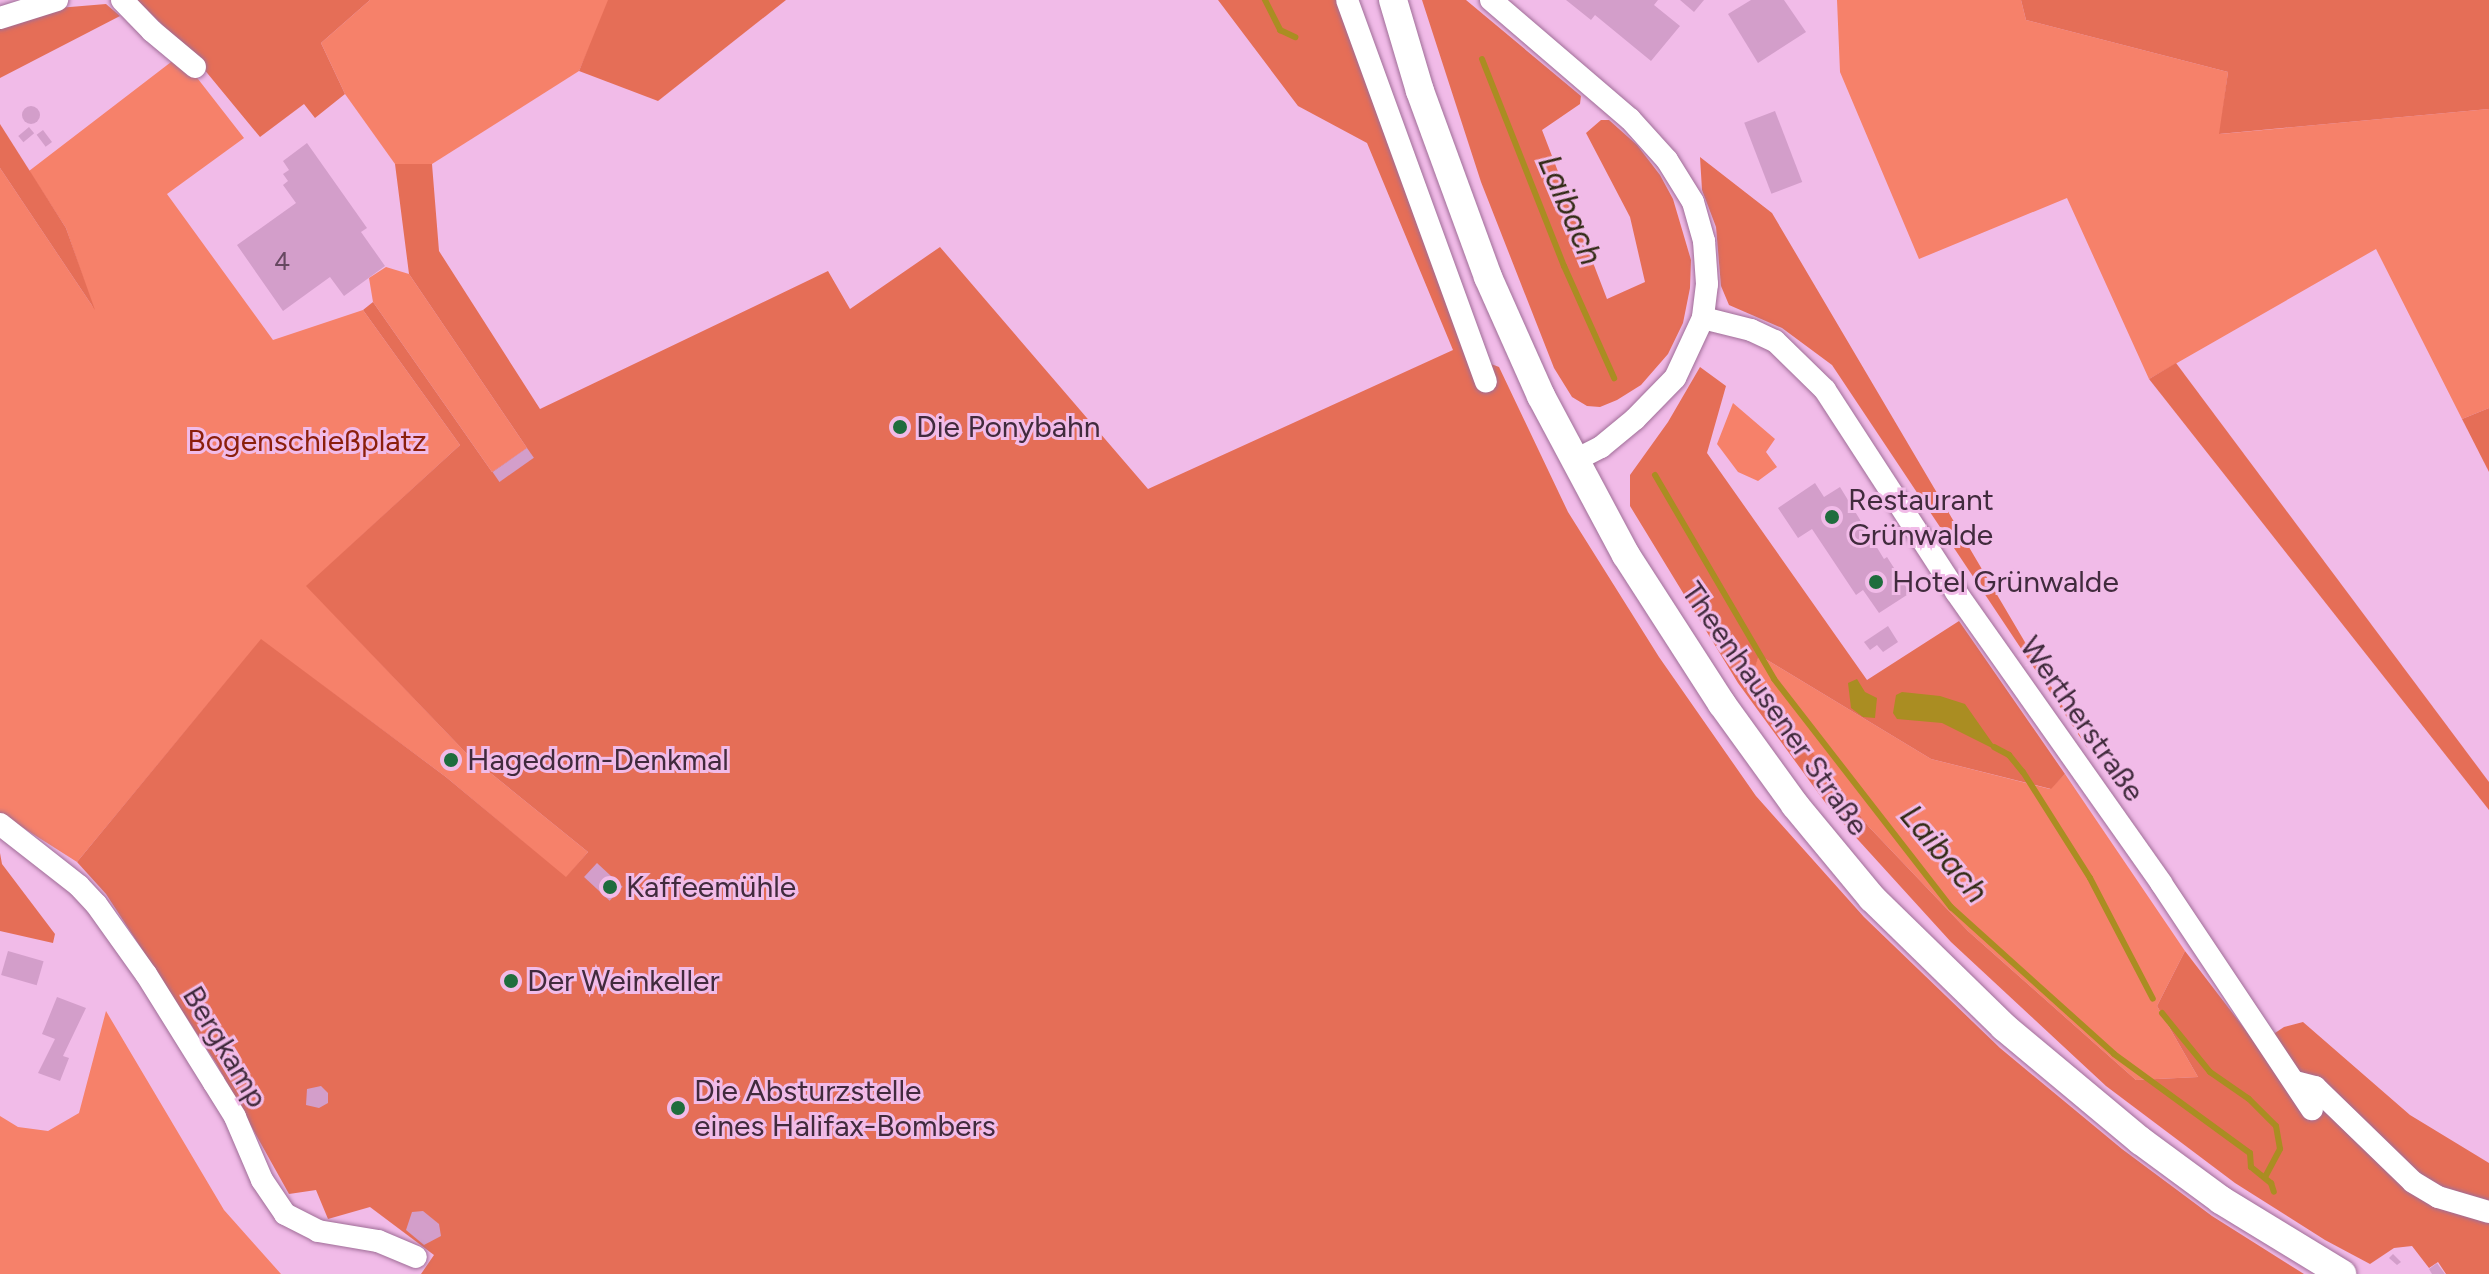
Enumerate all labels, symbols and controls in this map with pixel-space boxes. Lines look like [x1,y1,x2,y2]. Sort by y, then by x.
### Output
water label: Laibach [1530,149,1610,271]
house number: 4 [274,246,290,278]
place label: Die Ponybahn [916,409,1101,445]
marker: Die Ponybahn [891,418,909,436]
park label: Bogenschießplatz [187,423,427,459]
place label: Restaurant Grünwalde [1848,482,1994,552]
marker: Restaurant Grünwalde [1823,508,1841,526]
place label: Hotel Grünwalde [1892,564,2119,600]
marker: Hotel Grünwalde [1867,573,1885,591]
street label: Theenhausener Straße [1674,575,1876,843]
street label: Wertherstraße [2012,630,2152,808]
place label: Hagedorn-Denkmal [467,742,729,778]
marker: Hagedorn-Denkmal [442,751,460,769]
water label: Laibach [1892,797,1996,911]
place label: Kaffeemühle [626,869,796,905]
marker: Kaffeemühle [601,878,619,896]
place label: Der Weinkeller [527,963,720,999]
marker: Der Weinkeller [502,972,520,990]
street label: Bergkamp [175,980,275,1114]
place label: Die Absturzstelle eines Halifax-Bombers [694,1073,996,1144]
marker: Die Absturzstelle eines Halifax-Bombers [669,1099,687,1117]

